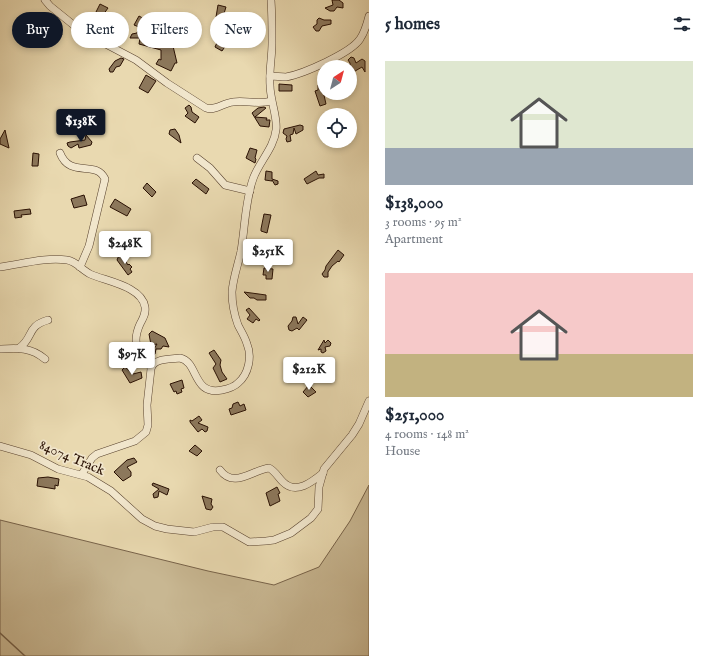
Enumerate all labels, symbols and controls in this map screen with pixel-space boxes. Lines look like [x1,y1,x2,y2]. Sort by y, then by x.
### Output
chip: Buy [12,12,63,48]
chip: Rent [71,12,129,48]
chip: Filters [137,12,202,48]
chip: New [210,12,266,48]
icon: filters [671,13,693,35]
text: 5 homes [385,14,440,35]
north arrow [317,60,357,100]
map controls [317,60,357,148]
icon: home [503,87,575,159]
button: locate [317,108,357,148]
pin: $138K [53,109,109,143]
text: $138K [65,113,97,130]
text: $138,000 [385,193,443,214]
text: 3 rooms · 95 m² [385,214,462,231]
pin: $248K [97,231,153,265]
text: Apartment [385,231,443,248]
text: $248K [108,235,142,252]
pin: $251K [240,239,296,273]
text: $251K [252,243,284,260]
icon: home [503,299,575,371]
pin: $97K [108,342,156,376]
text: $97K [118,346,146,363]
pin: $212K [281,357,337,391]
text: $212K [292,361,326,378]
text: $251,000 [385,405,444,426]
text: 4 rooms · 148 m² [385,426,469,443]
street label: 84074 Track [37,436,108,480]
text: House [385,443,420,460]

